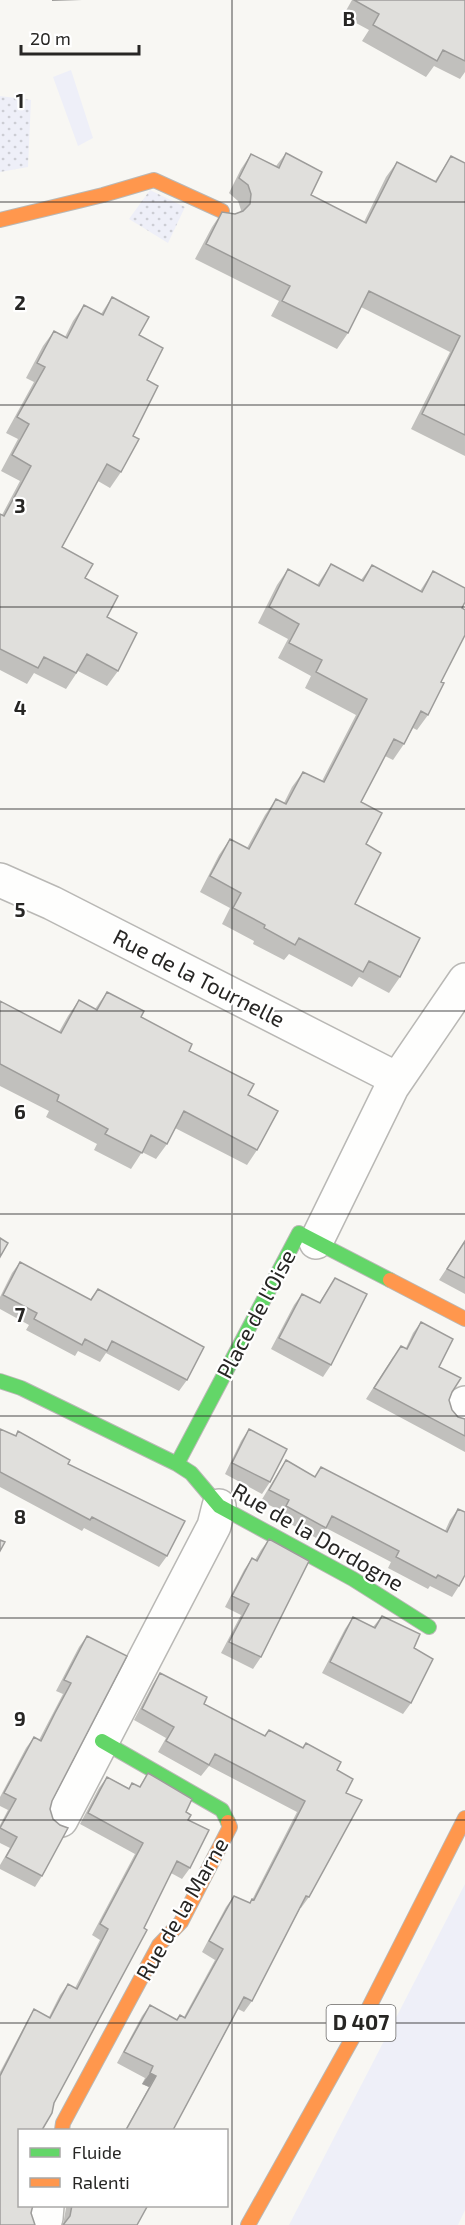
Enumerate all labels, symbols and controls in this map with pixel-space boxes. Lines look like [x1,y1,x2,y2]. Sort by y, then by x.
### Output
text: B [343,6,355,30]
scale bar [21,18,140,56]
text: 20 m [30,27,71,49]
text: 1 [16,88,24,112]
text: 2 [14,290,26,314]
text: 3 [14,493,26,517]
text: 4 [14,695,27,719]
text: 5 [14,897,26,921]
street label: Rue de la Tournelle [109,923,289,1032]
text: 6 [14,1099,26,1123]
street label: Place de l'Oise [210,1245,300,1382]
text: 7 [15,1302,26,1326]
street label: Rue de la Dordogne [228,1477,409,1596]
text: 8 [14,1504,26,1528]
text: 9 [14,1706,26,1730]
street label: Rue de la Marne [130,1833,233,1984]
road number: D 407 [326,2005,395,2041]
legend [18,2129,228,2207]
text: Fluide [72,2141,122,2163]
text: Ralenti [72,2171,130,2193]

